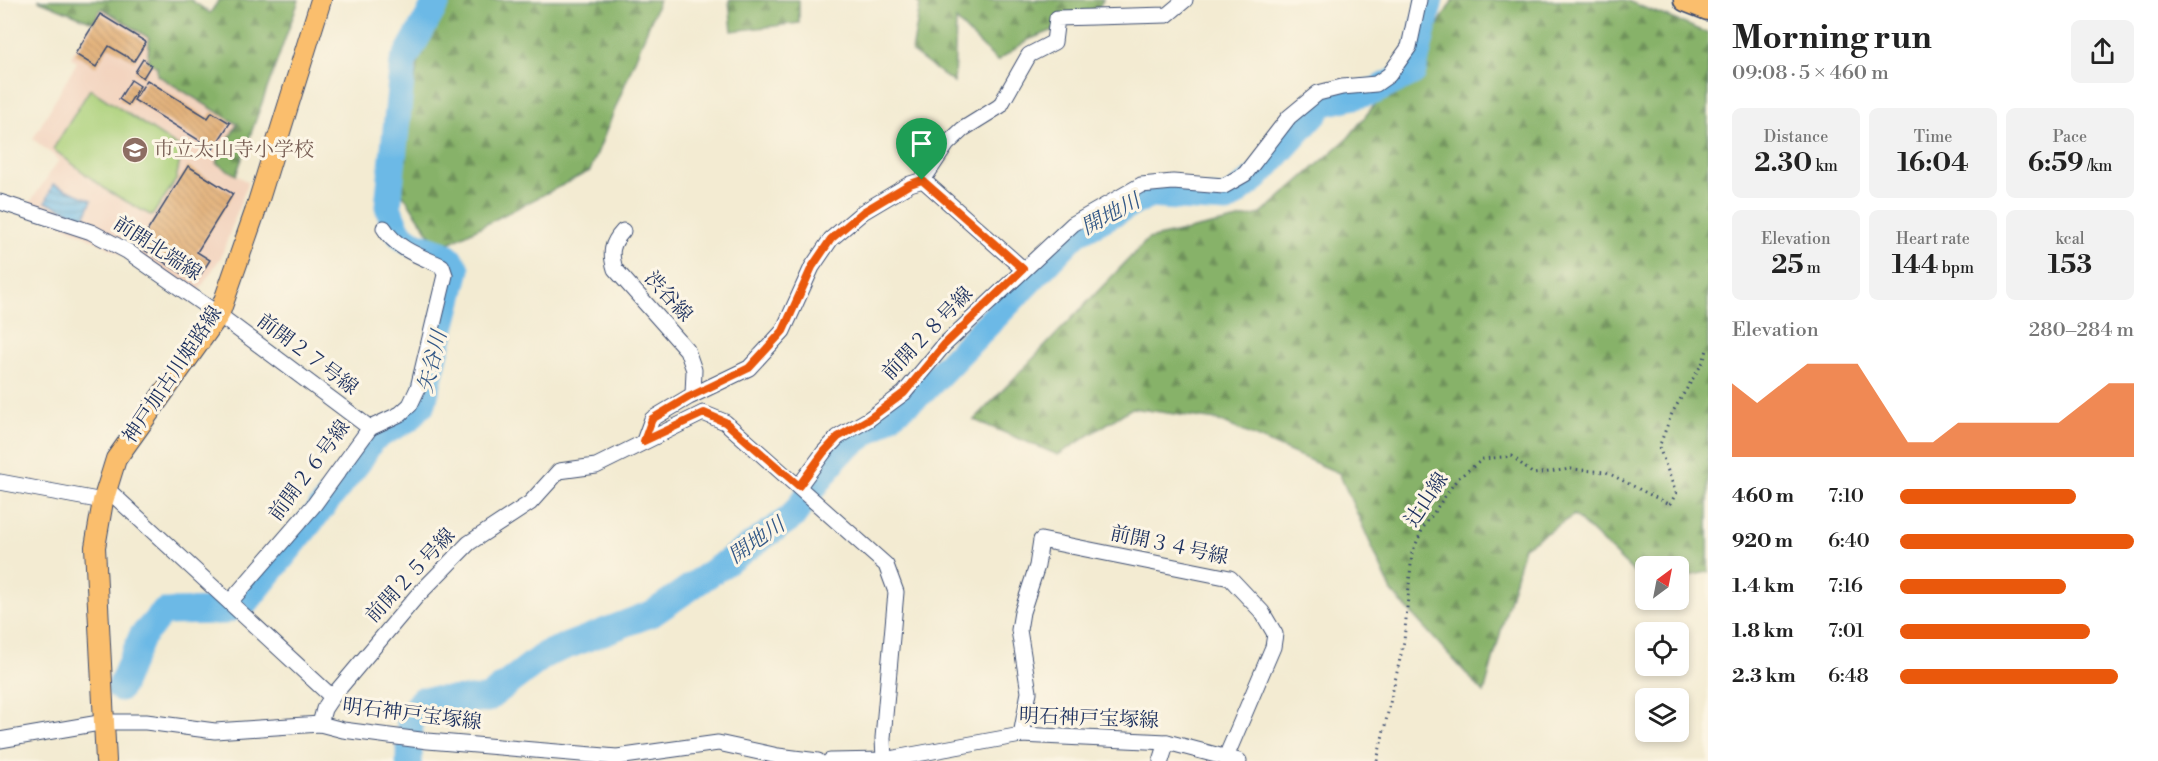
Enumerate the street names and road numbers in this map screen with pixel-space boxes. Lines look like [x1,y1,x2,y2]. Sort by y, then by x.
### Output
street label: 前開北端線 [108,211,206,287]
street label: 渋谷線 [639,266,697,328]
street label: 前開２８号線 [877,282,979,386]
street label: 神戸加古川姫路線 [118,302,228,448]
street label: 前開２７号線 [252,309,362,401]
street label: 前開２６号線 [264,416,356,526]
street label: 辻山線 [1400,468,1454,532]
street label: 前開３４号線 [1108,521,1230,571]
street label: 前開２５号線 [361,524,461,628]
street label: 明石神戸宝塚線 [341,694,483,736]
street label: 明石神戸宝塚線 [1019,704,1159,734]

